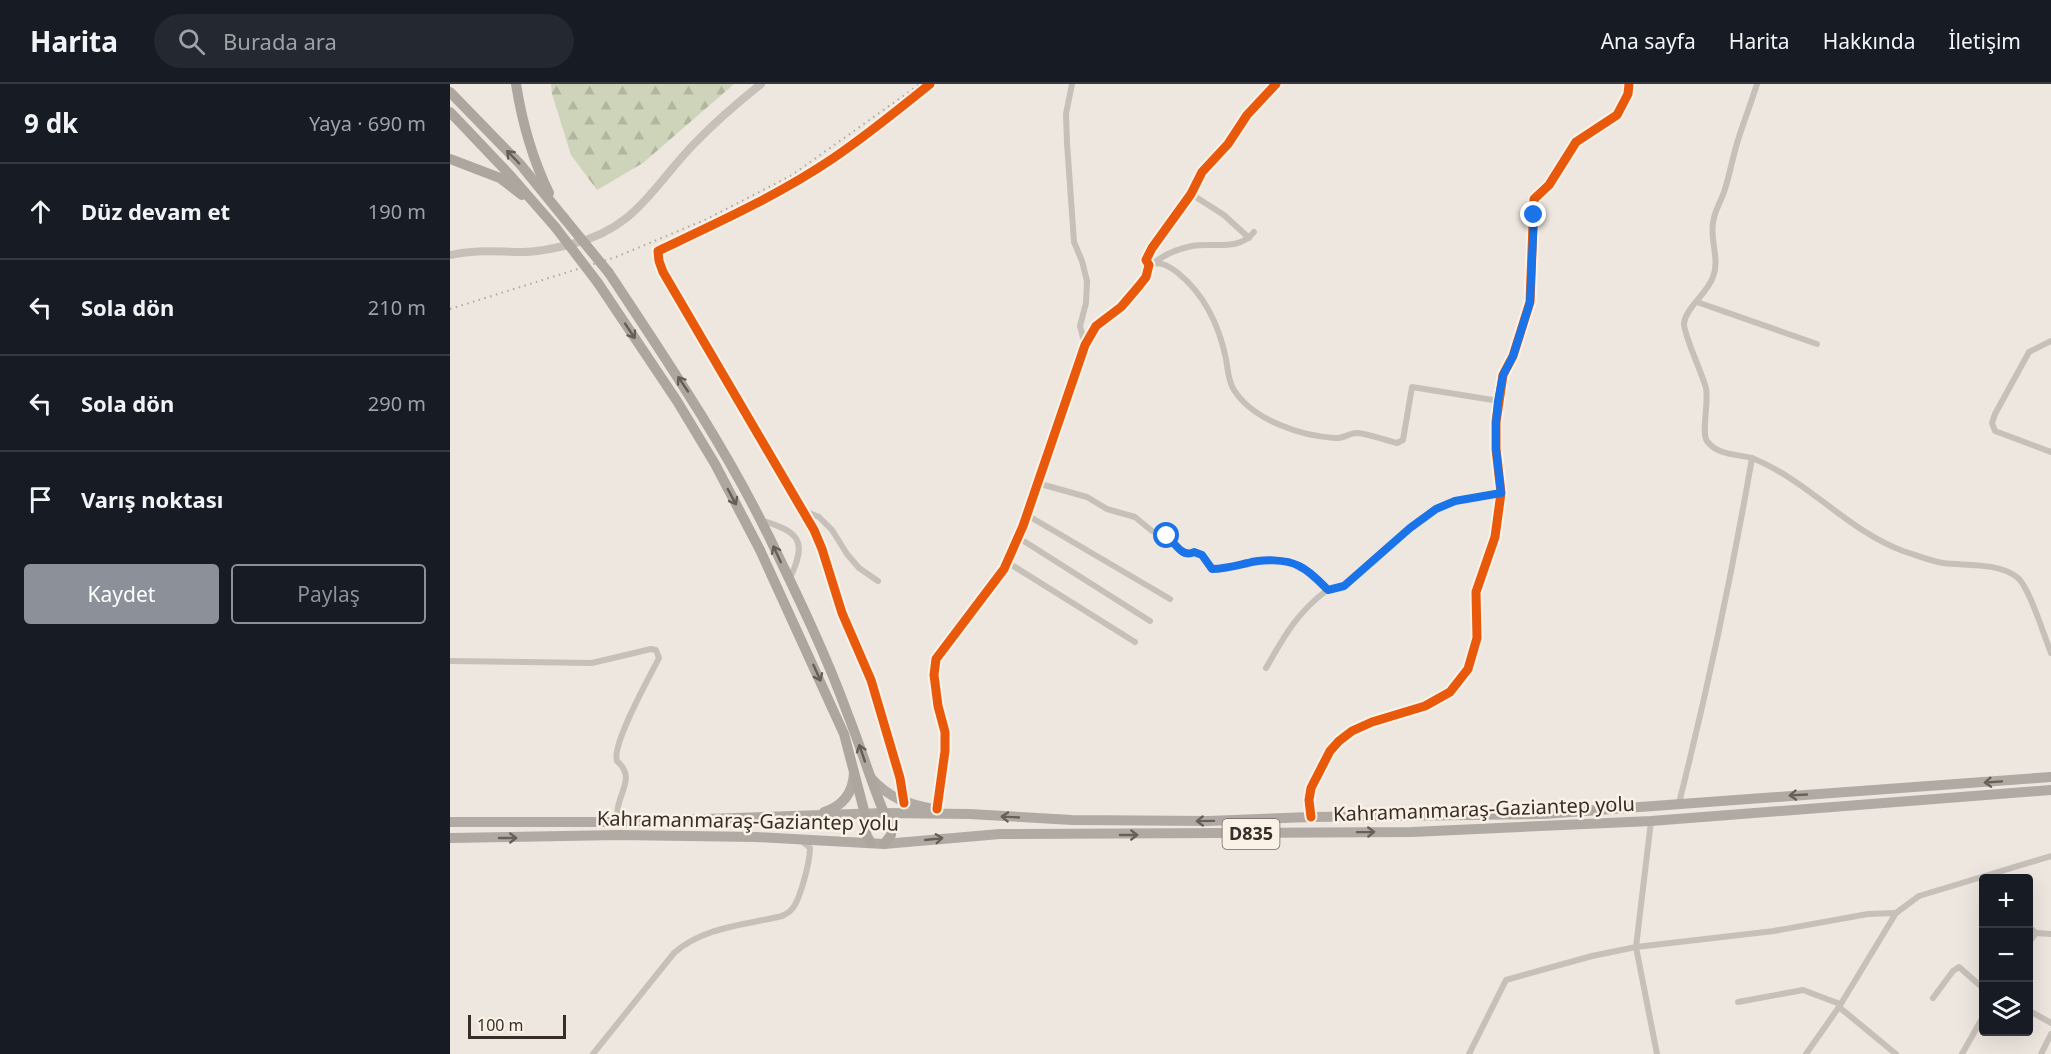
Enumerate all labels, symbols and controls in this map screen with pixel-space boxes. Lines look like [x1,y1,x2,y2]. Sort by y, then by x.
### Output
search box [154,14,574,68]
text: Harita [30,22,118,60]
icon: search [175,25,208,58]
text: Burada ara [223,26,337,56]
text: Ana sayfa [1601,27,1696,55]
text: Harita [1729,27,1790,55]
text: Hakkında [1823,27,1916,55]
text: İletişim [1949,27,2021,55]
text: 9 dk [24,105,78,141]
text: Yaya · 690 m [309,110,426,137]
one-way arrow [505,149,520,164]
icon: ahead [24,195,57,228]
text: Düz devam et [81,196,230,226]
text: 190 m [368,198,426,225]
route end [1520,201,1546,227]
icon: left [24,291,57,324]
text: Sola dön [81,292,174,322]
text: 210 m [368,294,426,321]
one-way arrow [624,323,637,340]
one-way arrow [676,375,689,392]
icon: left [24,387,57,420]
text: Sola dön [81,388,174,418]
text: 290 m [368,390,426,417]
icon: arrive [24,483,57,516]
text: Varış noktası [81,484,223,514]
one-way arrow [727,488,739,506]
route start [1153,522,1179,548]
one-way arrow [771,545,783,563]
button: Kaydet [24,564,219,624]
button: Paylaş [231,564,426,624]
one-way arrow [812,663,823,682]
one-way arrow [855,744,866,763]
one-way arrow [1983,776,2003,787]
street label: Kahramanmaraş-Gaziantep yolu [1333,790,1635,827]
one-way arrow [1789,790,1809,801]
street label: Kahramanmaraş-Gaziantep yolu [597,804,899,837]
one-way arrow [1001,811,1021,822]
one-way arrow [1195,815,1215,827]
road number: D835 [1222,819,1280,849]
one-way arrow [1355,826,1375,838]
one-way arrow [1118,829,1138,841]
one-way arrow [498,832,518,844]
one-way arrow [924,833,943,844]
map controls [1979,874,2033,1036]
button: + [1979,874,2033,928]
button: − [1979,928,2033,982]
button: layers [1979,982,2033,1036]
scale bar [468,1012,566,1040]
text: 100 m [477,1014,524,1036]

